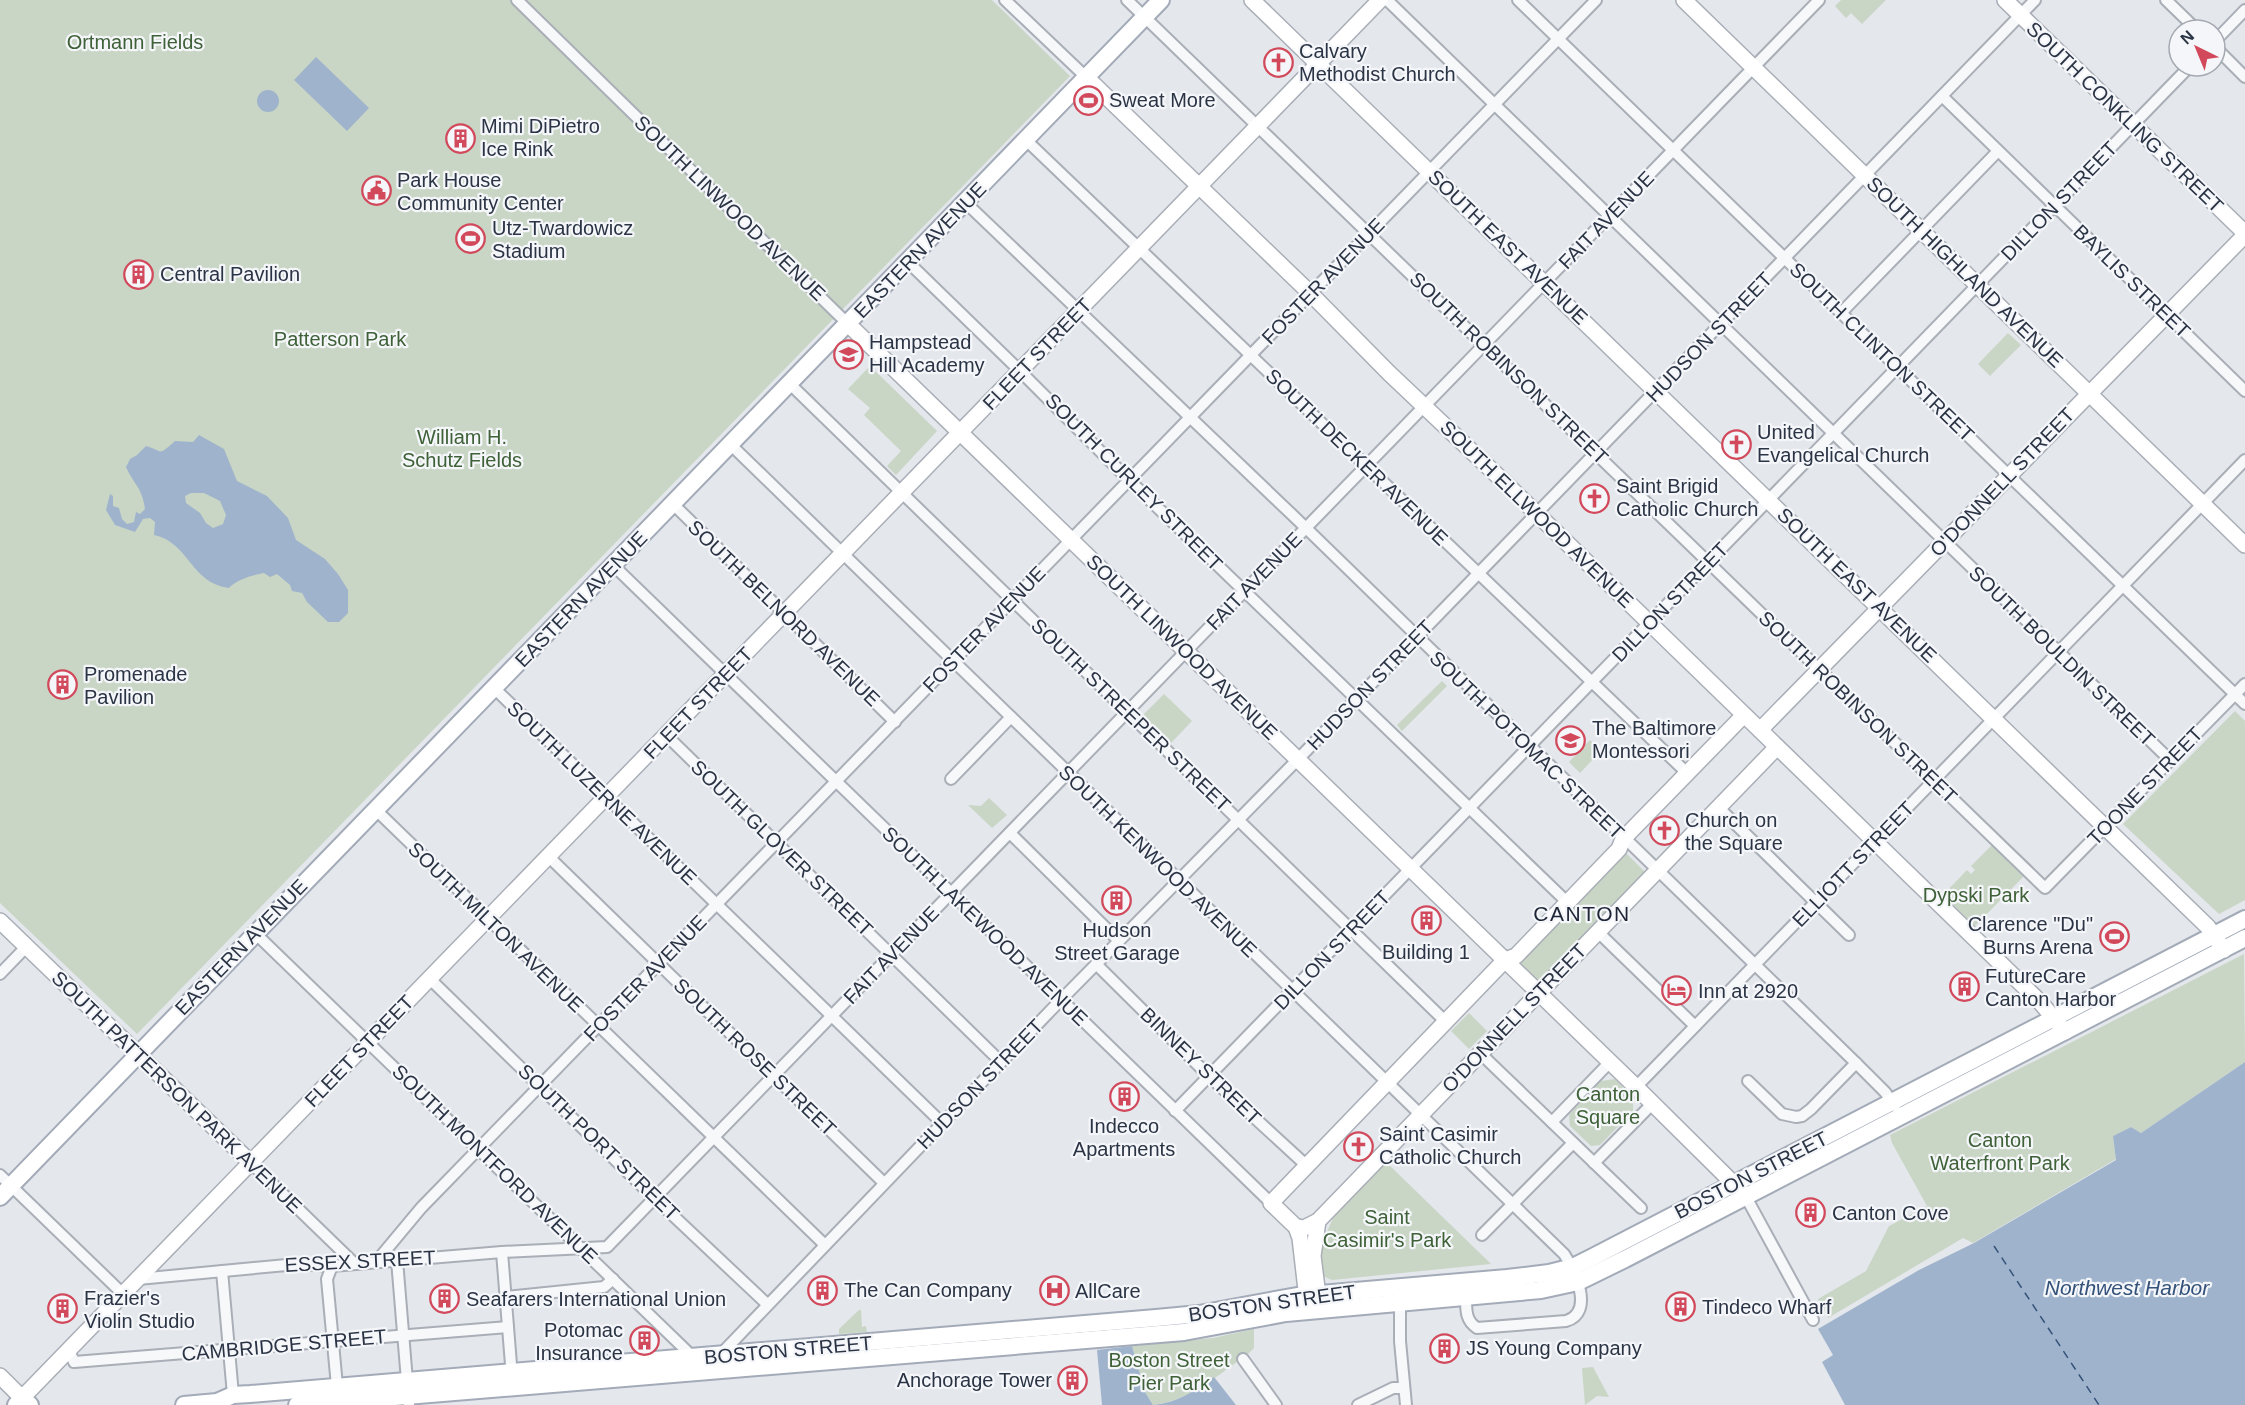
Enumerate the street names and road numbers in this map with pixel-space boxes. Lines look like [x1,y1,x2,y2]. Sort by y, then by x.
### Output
street label: SOUTH CONKLING STREET [2022,17,2228,217]
street label: SOUTH LINWOOD AVENUE [630,111,830,305]
street label: DILLON STREET [1997,137,2121,265]
street label: SOUTH EAST AVENUE [1424,165,1592,329]
street label: FAIT AVENUE [1554,167,1658,273]
street label: SOUTH HIGHLAND AVENUE [1862,172,2068,372]
street label: EASTERN AVENUE [850,178,990,322]
street label: FOSTER AVENUE [1257,214,1389,348]
street label: BAYLIS STREET [2069,220,2195,342]
street label: SOUTH CLINTON STREET [1785,258,1979,446]
street label: SOUTH ROBINSON STREET [1405,267,1613,469]
street label: HUDSON STREET [1642,268,1776,406]
street label: FLEET STREET [978,294,1096,414]
street label: SOUTH DECKER AVENUE [1262,364,1452,550]
street label: SOUTH CURLEY STREET [1041,389,1227,575]
street label: O'DONNELL STREET [1925,403,2079,561]
street label: SOUTH ELLWOOD AVENUE [1436,416,1638,612]
street label: SOUTH EAST AVENUE [1773,503,1941,667]
street label: SOUTH BELNORD AVENUE [684,516,884,710]
street label: EASTERN AVENUE [511,527,651,671]
street label: FAIT AVENUE [1202,528,1306,634]
street label: DILLON STREET [1608,538,1732,666]
street label: SOUTH LINWOOD AVENUE [1082,550,1282,744]
street label: FOSTER AVENUE [918,562,1050,696]
street label: SOUTH BOULDIN STREET [1965,562,2159,750]
street label: SOUTH ROBINSON STREET [1754,606,1962,808]
street label: SOUTH STREEPER STREET [1027,614,1235,816]
street label: HUDSON STREET [1303,616,1437,754]
street label: FLEET STREET [639,643,757,763]
street label: SOUTH POTOMAC STREET [1426,647,1628,843]
street label: SOUTH LUZERNE AVENUE [503,697,701,889]
street label: TOONE STREET [2083,723,2207,849]
street label: SOUTH GLOVER STREET [687,756,877,940]
street label: SOUTH KENWOOD AVENUE [1055,761,1261,961]
street label: ELLIOTT STREET [1788,797,1918,931]
street label: SOUTH LAKEWOOD AVENUE [878,822,1092,1030]
street label: SOUTH MILTON AVENUE [404,838,588,1016]
street label: EASTERN AVENUE [171,875,311,1019]
street label: DILLON STREET [1270,886,1394,1014]
street label: FAIT AVENUE [839,902,943,1008]
street label: FOSTER AVENUE [579,911,711,1045]
street label: O'DONNELL STREET [1437,939,1591,1097]
street label: SOUTH PATTERSON PARK AVENUE [48,966,306,1218]
street label: SOUTH ROSE STREET [669,974,841,1140]
street label: FLEET STREET [300,991,418,1111]
street label: BINNEY STREET [1136,1003,1266,1129]
street label: HUDSON STREET [913,1015,1047,1153]
street label: SOUTH PORT STREET [514,1059,684,1225]
street label: SOUTH MONTFORD AVENUE [388,1060,602,1268]
street label: BOSTON STREET [1671,1127,1831,1223]
street label: ESSEX STREET [284,1246,436,1276]
street label: BOSTON STREET [1187,1280,1357,1326]
street label: CAMBRIDGE STREET [181,1325,387,1365]
street label: BOSTON STREET [703,1332,873,1368]

